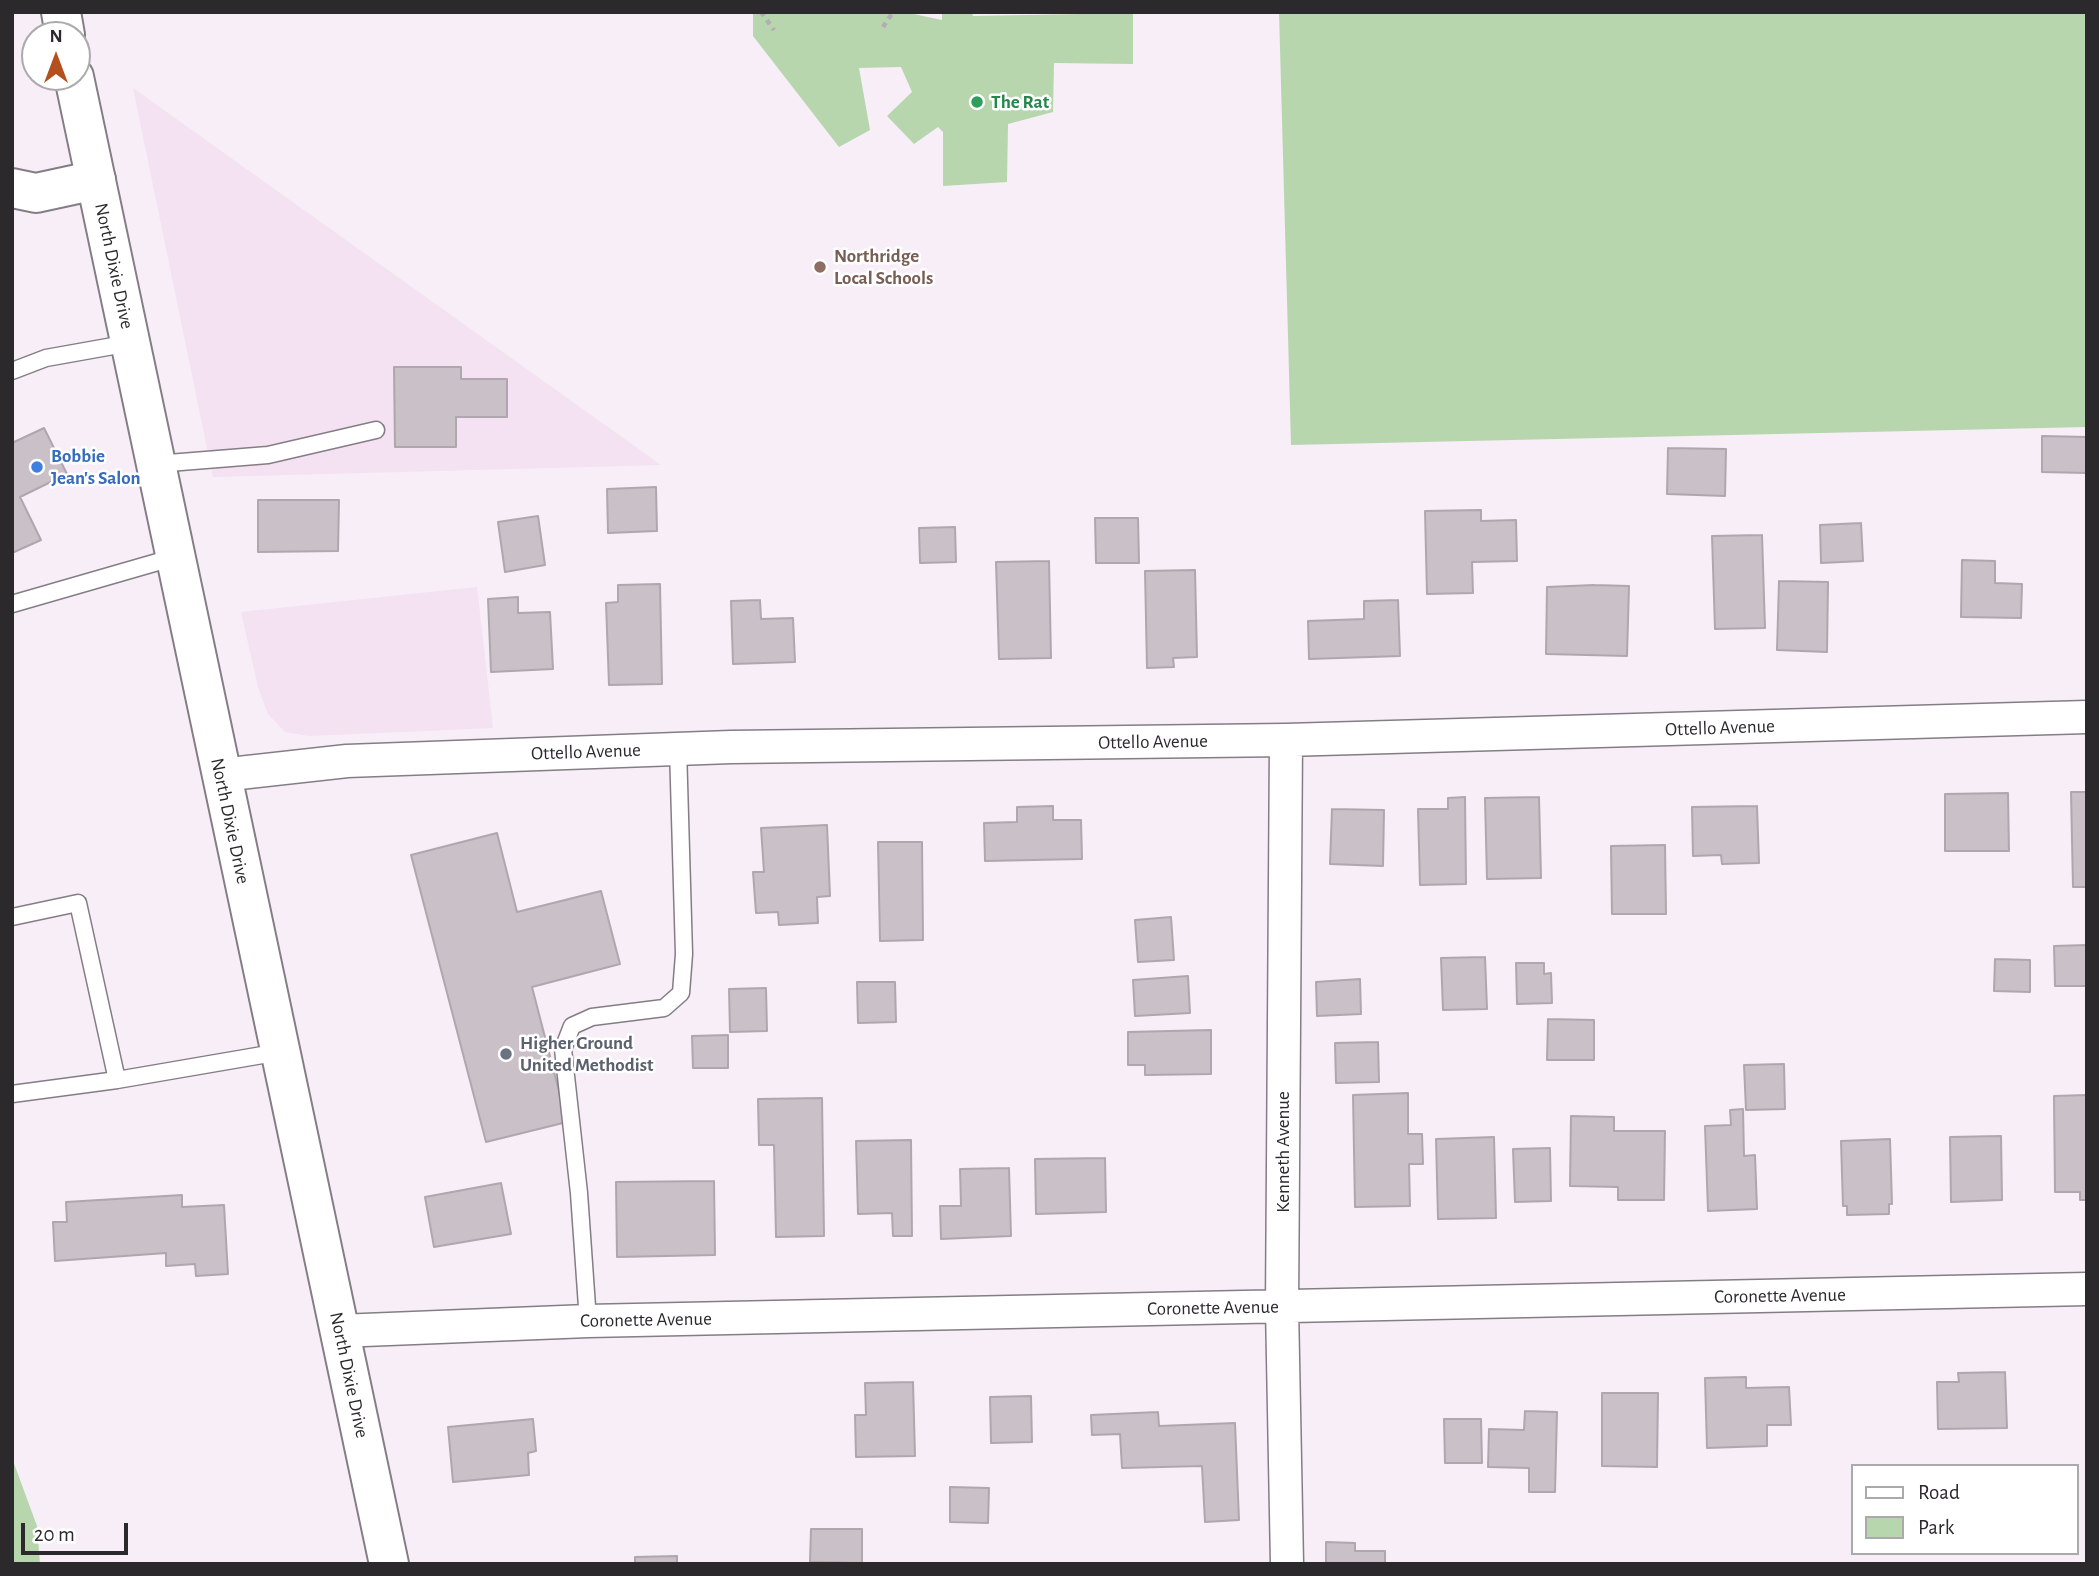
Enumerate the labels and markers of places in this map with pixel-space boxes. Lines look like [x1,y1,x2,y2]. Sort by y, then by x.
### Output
place label: The Rat [991,91,1049,113]
marker: The Rat [969,94,985,110]
place label: Northridge Local Schools [834,245,933,289]
marker: Northridge Local Schools [812,259,828,275]
place label: Bobbie Jean's Salon [51,445,141,489]
marker: Bobbie Jean's Salon [29,459,45,475]
place label: Higher Ground United Methodist [520,1032,653,1076]
marker: Higher Ground United Methodist [498,1046,514,1062]

